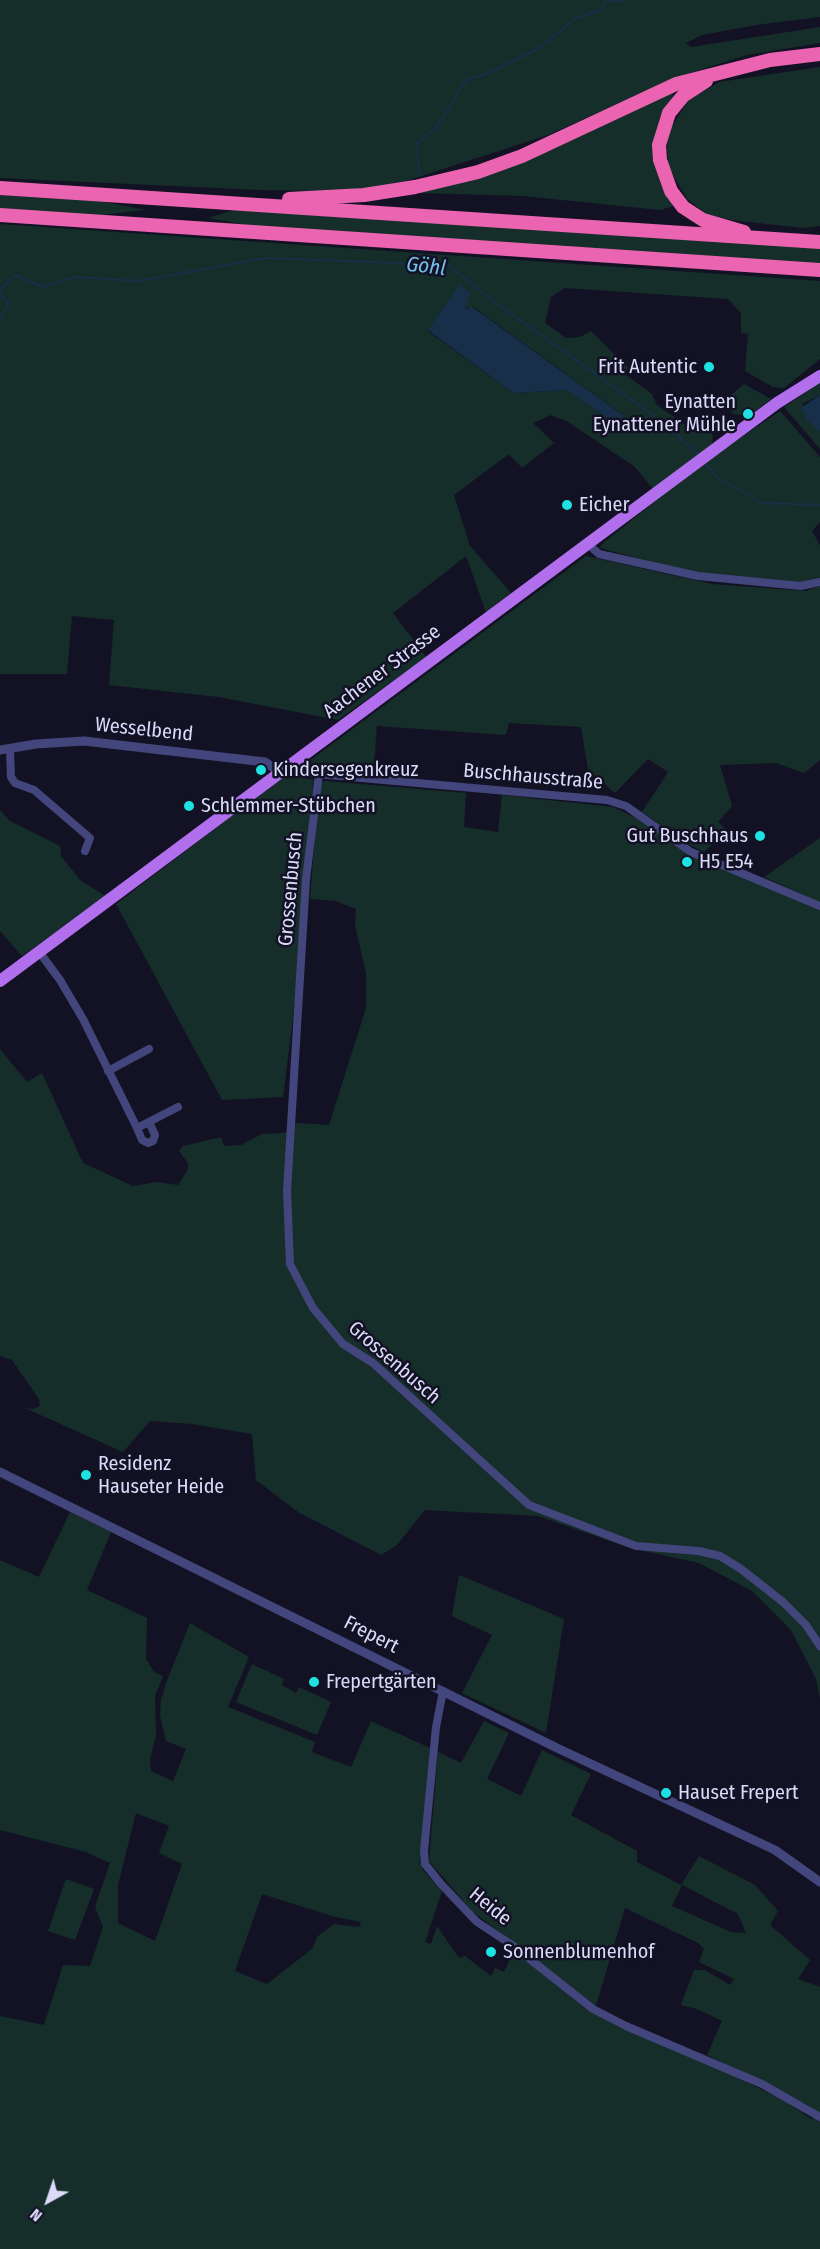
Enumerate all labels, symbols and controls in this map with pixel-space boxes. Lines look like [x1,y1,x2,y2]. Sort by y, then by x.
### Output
water label: Göhl [405,252,447,282]
place label: Frit Autentic [598,355,697,379]
marker: Frit Autentic [702,360,716,374]
place label: Eynatten Eynattener Mühle [593,390,736,437]
marker: Eynatten Eynattener Mühle [741,407,755,421]
place label: Eicher [579,493,629,517]
marker: Eicher [560,498,574,512]
street label: Aachener Strasse [319,620,445,724]
street label: Wesselbend [94,713,194,747]
place label: Kindersegenkreuz [273,758,418,782]
street label: Buschhausstraße [462,759,604,795]
marker: Kindersegenkreuz [254,763,268,777]
place label: Schlemmer-Stübchen [201,794,376,818]
marker: Schlemmer-Stübchen [182,799,196,813]
place label: Gut Buschhaus [626,824,748,848]
marker: Gut Buschhaus [753,829,767,843]
street label: Grossenbusch [274,831,308,947]
place label: H5 E54 [699,850,753,874]
marker: H5 E54 [680,855,694,869]
street label: Grossenbusch [343,1316,445,1410]
place label: Residenz Hauseter Heide [98,1452,224,1499]
marker: Residenz Hauseter Heide [79,1468,93,1482]
street label: Frepert [340,1611,402,1659]
place label: Frepertgärten [326,1670,437,1694]
marker: Frepertgärten [307,1675,321,1689]
place label: Hauset Frepert [678,1781,798,1805]
marker: Hauset Frepert [659,1786,673,1800]
street label: Heide [464,1883,516,1931]
place label: Sonnenblumenhof [503,1940,654,1964]
marker: Sonnenblumenhof [484,1945,498,1959]
north arrow [18,2171,78,2231]
text: N [26,2205,46,2226]

